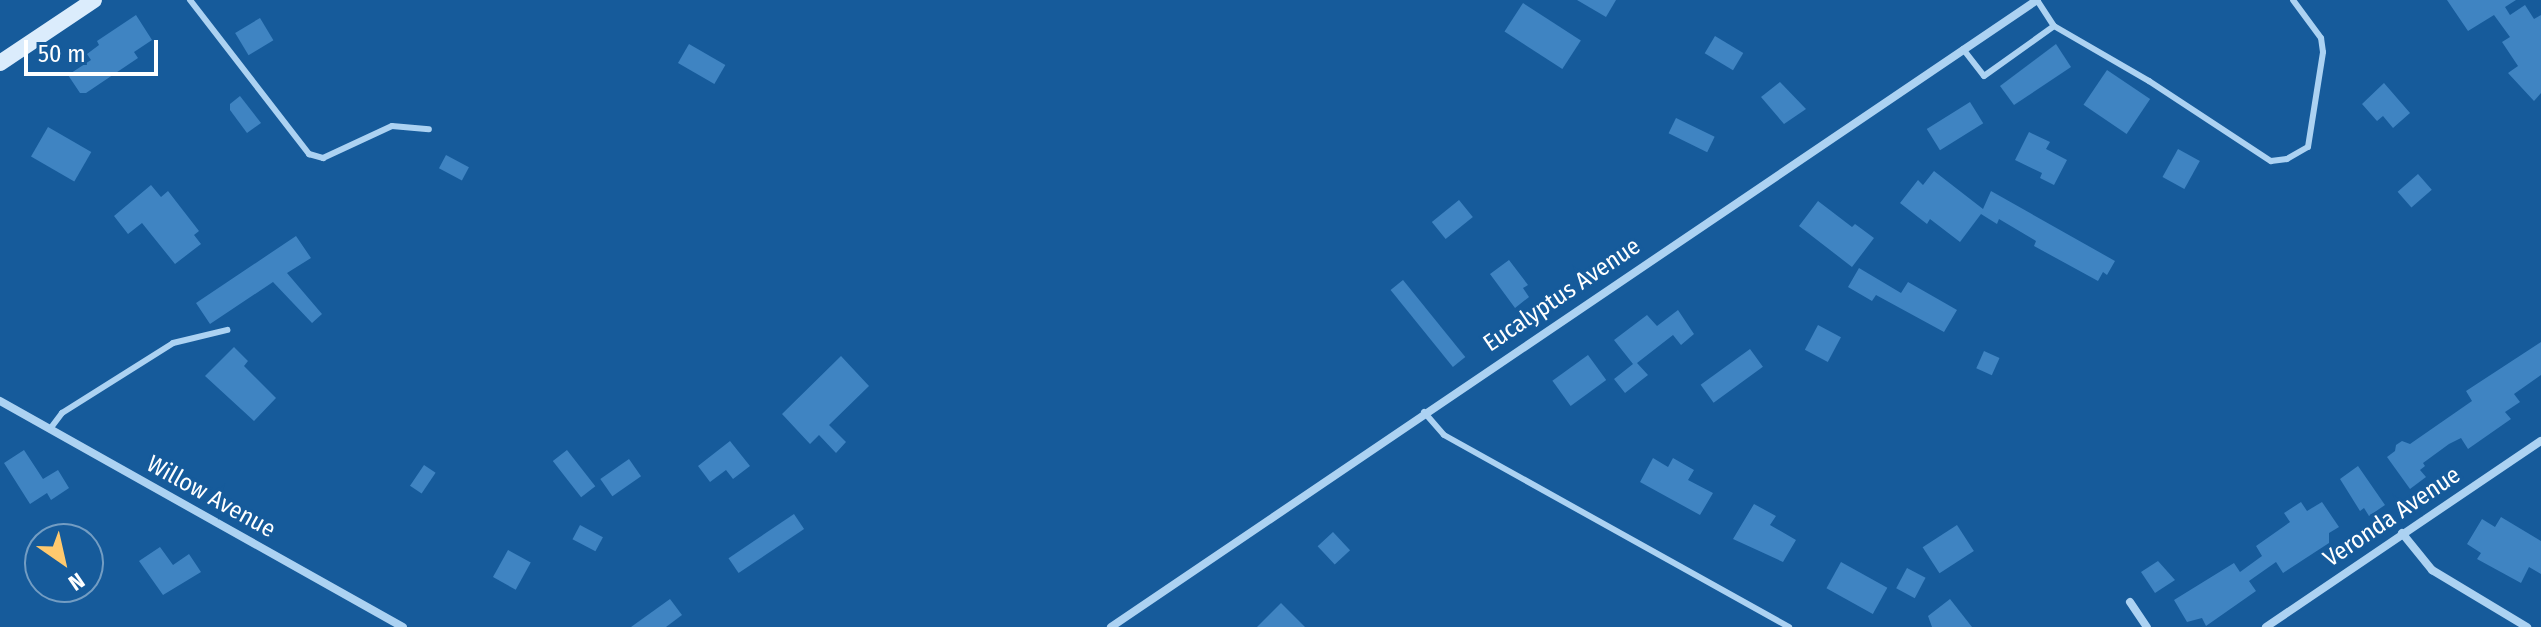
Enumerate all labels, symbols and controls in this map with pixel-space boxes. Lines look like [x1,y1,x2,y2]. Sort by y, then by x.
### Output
scale bar [28,24,162,74]
text: 50 m [38,40,86,68]
street label: Eucalyptus Avenue [1478,232,1646,358]
street label: Willow Avenue [142,450,280,544]
street label: Veronda Avenue [2318,461,2466,573]
north arrow [24,523,104,603]
text: N [64,567,90,597]

